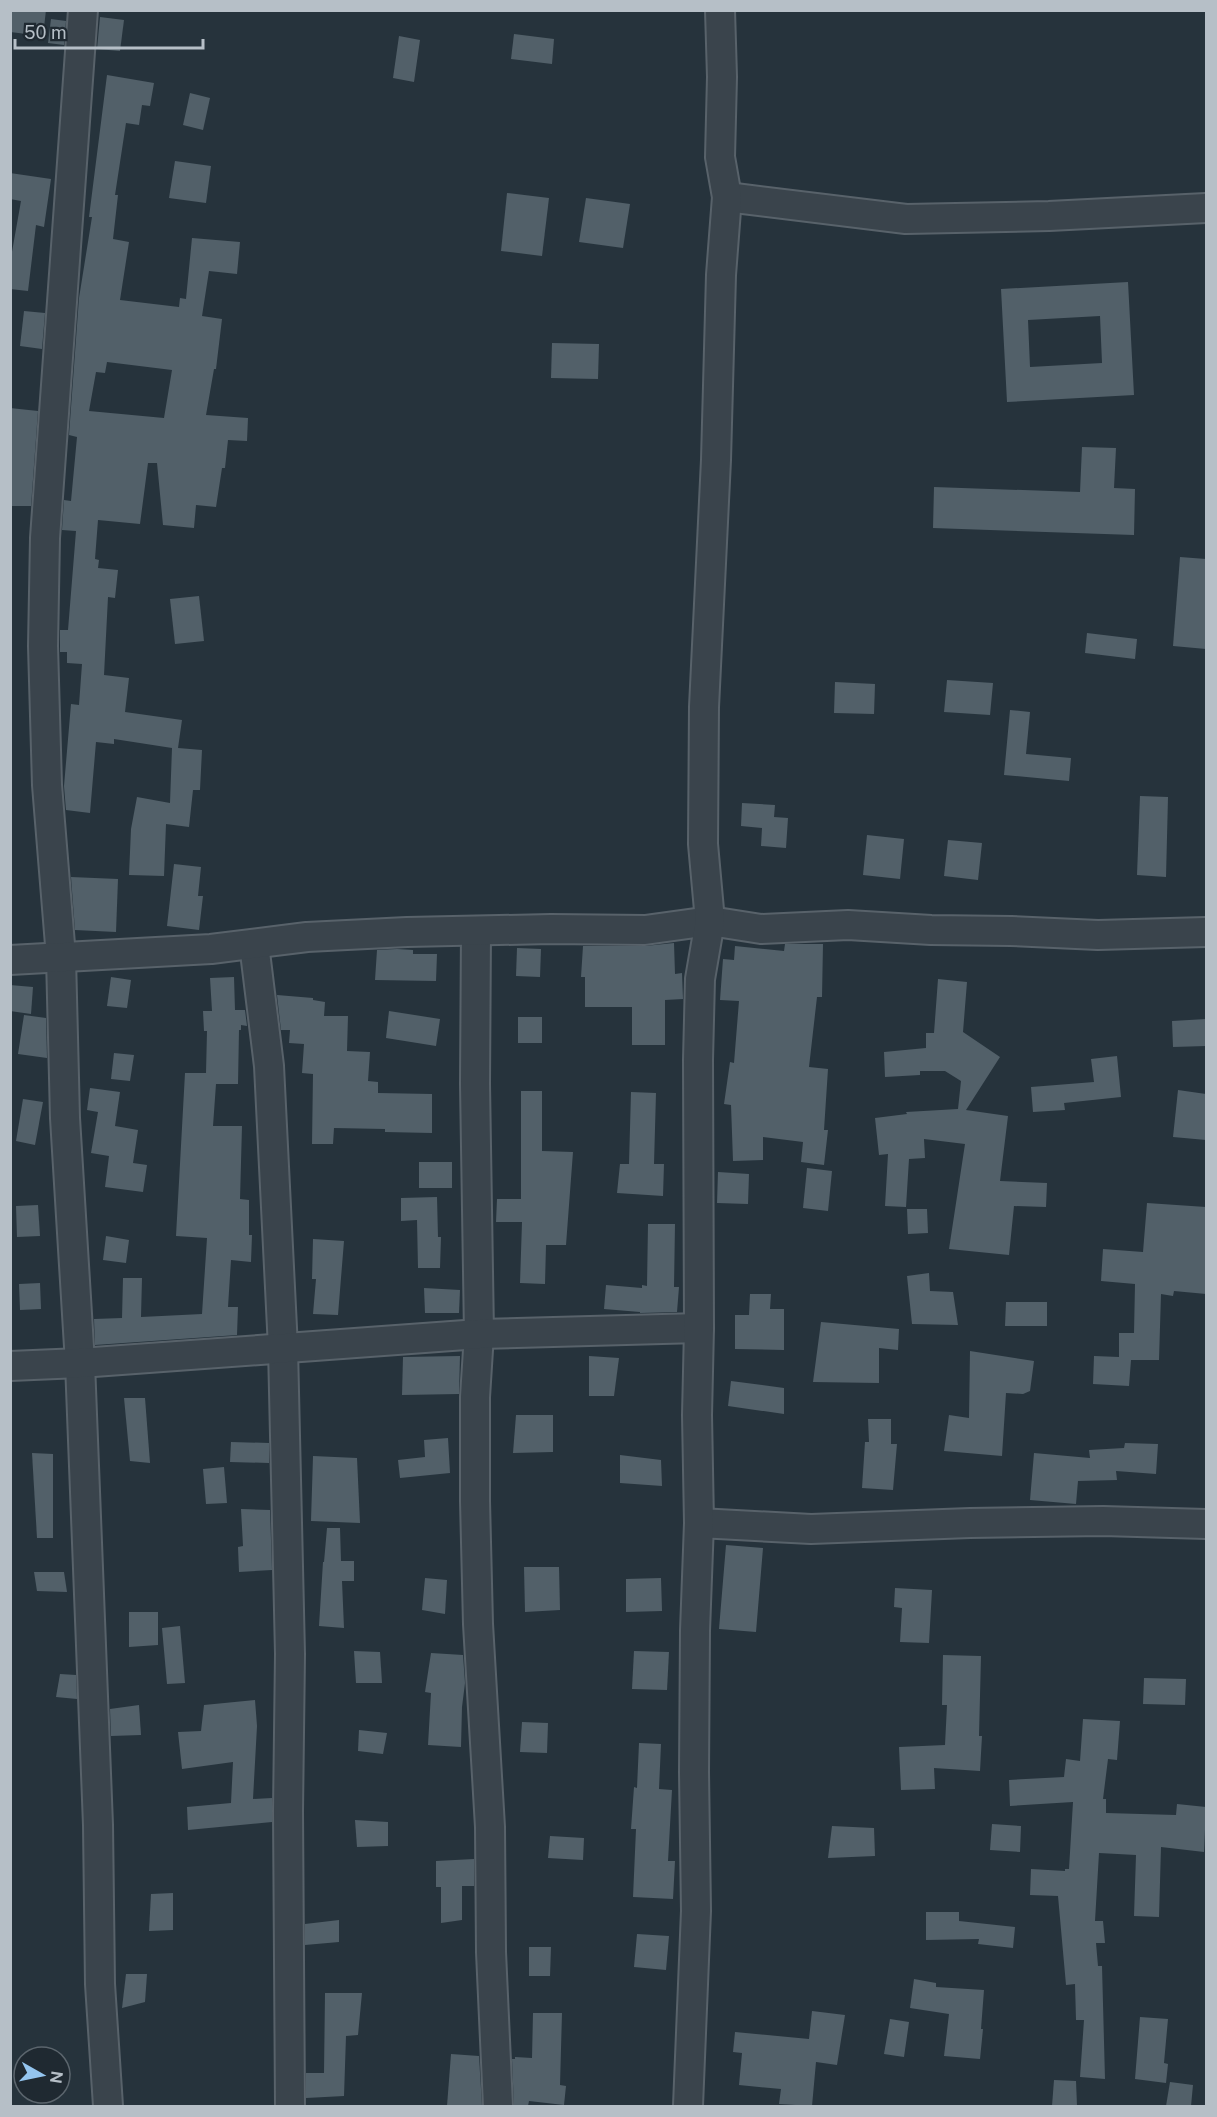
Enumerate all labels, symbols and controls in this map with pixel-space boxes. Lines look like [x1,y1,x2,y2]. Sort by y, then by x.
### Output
scale bar [15,12,202,50]
text: 50 m [24,22,67,43]
north arrow [12,2045,72,2105]
text: N [46,2070,67,2085]

